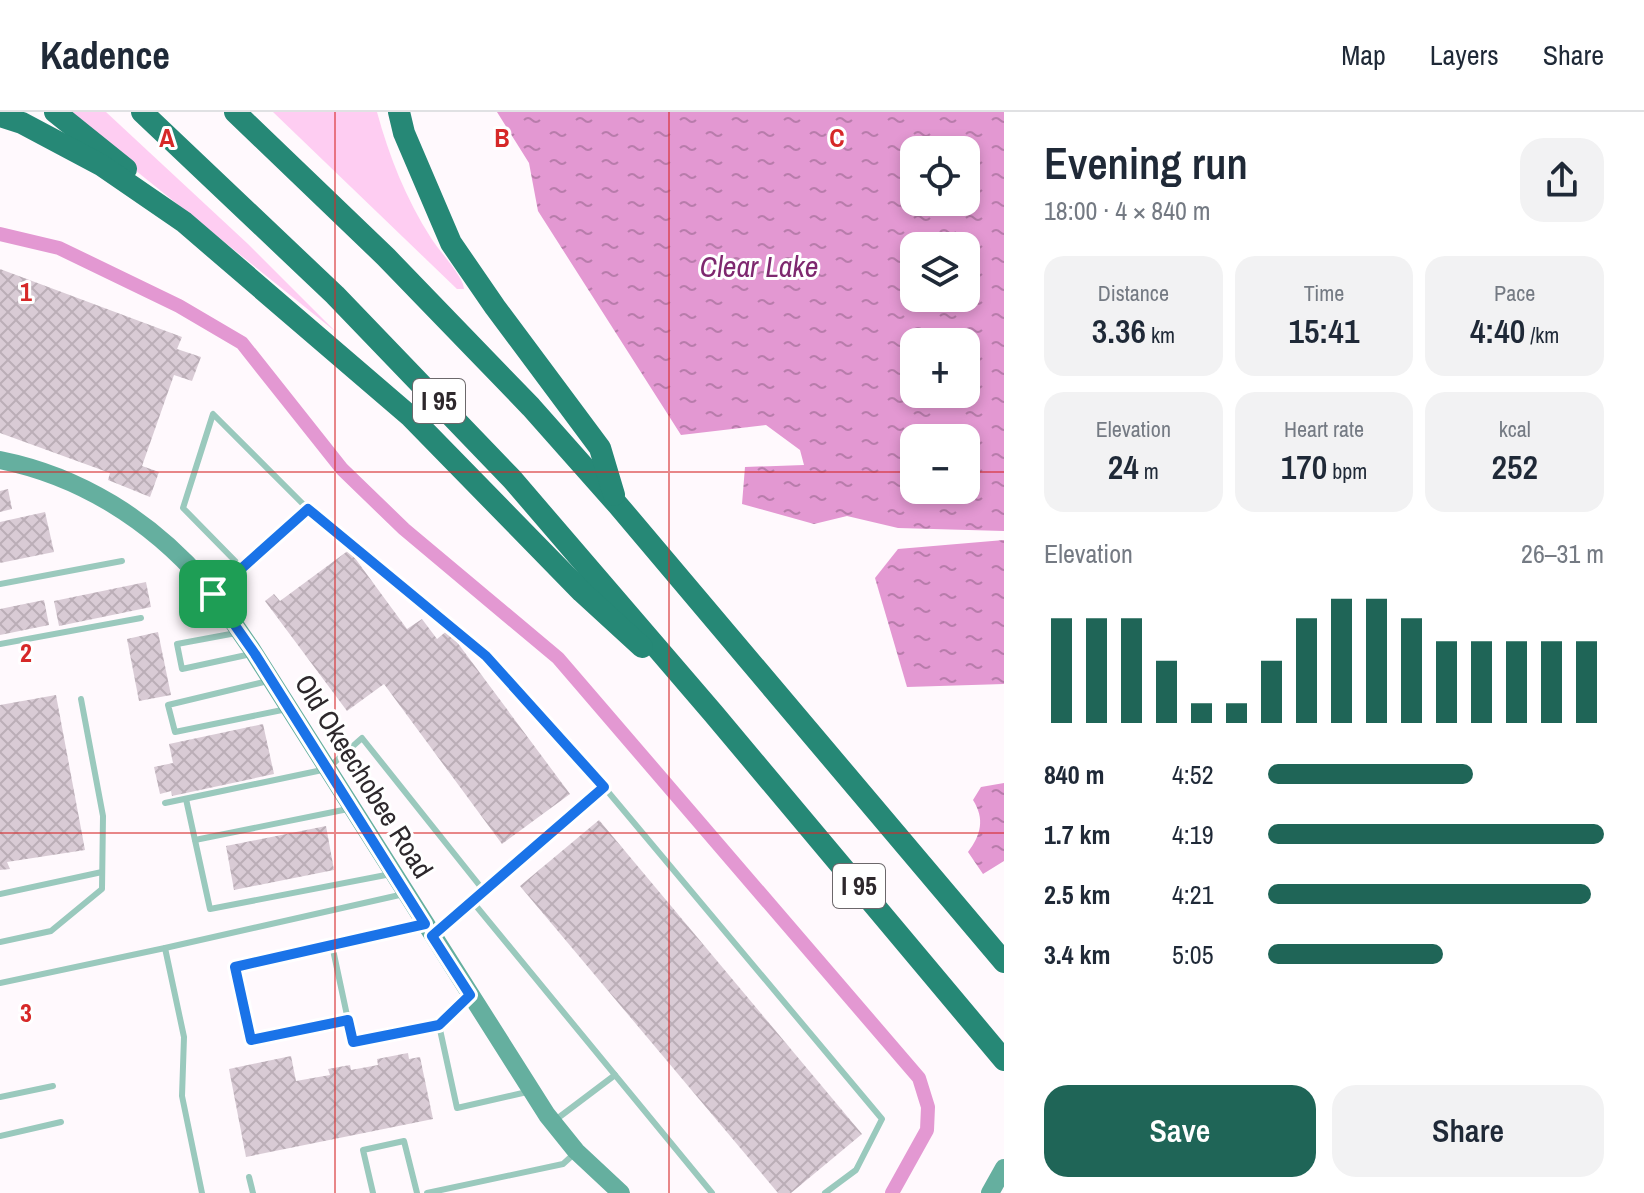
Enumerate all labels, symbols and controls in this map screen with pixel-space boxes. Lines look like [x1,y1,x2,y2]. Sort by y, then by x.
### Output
text: Kadence [40,30,170,81]
text: Map [1341,36,1386,74]
text: Layers [1430,36,1499,74]
text: Share [1543,36,1604,74]
text: A [159,120,175,155]
text: B [494,120,510,155]
text: C [829,120,845,155]
text: Evening run [1044,133,1248,193]
map controls [900,136,980,504]
button: locate [900,136,980,216]
button: share [1520,138,1604,222]
text: 18:00 · 4 × 840 m [1044,193,1211,228]
button: layers [900,232,980,312]
water label: Clear Lake [700,246,818,286]
text: 1 [20,274,32,309]
text: Distance [1098,278,1169,308]
text: Time [1304,278,1344,308]
text: Pace [1494,278,1535,308]
text: 3.36 [1092,308,1146,354]
text: 15:41 [1289,308,1359,354]
text: 4:40 [1470,308,1525,354]
text: km [1146,320,1175,350]
text: /km [1525,320,1559,350]
button: + [900,328,980,408]
road number: I 95 [413,379,465,423]
text: Elevation [1096,414,1171,444]
text: Heart rate [1284,414,1364,444]
text: kcal [1499,414,1531,444]
button: − [900,424,980,504]
text: 24 [1108,444,1139,490]
text: 170 [1281,444,1327,490]
text: 252 [1491,444,1538,490]
text: m [1139,456,1159,486]
text: bpm [1327,456,1367,486]
text: Elevation [1044,536,1133,571]
text: 26–31 m [1521,536,1604,571]
pin [179,560,247,628]
icon: arrive [191,572,235,616]
text: 2 [20,635,32,670]
street label: Old Okeechobee Road [286,667,442,885]
text: 840 m [1044,757,1104,792]
text: 4:52 [1172,757,1214,792]
text: 1.7 km [1044,817,1110,852]
text: 4:19 [1172,817,1214,852]
road number: I 95 [833,864,885,908]
text: 2.5 km [1044,877,1110,912]
text: 4:21 [1172,877,1214,912]
text: 3.4 km [1044,937,1110,972]
text: 5:05 [1172,937,1214,972]
text: 3 [20,995,32,1030]
button: Save [1044,1085,1316,1177]
button: Share [1332,1085,1604,1177]

